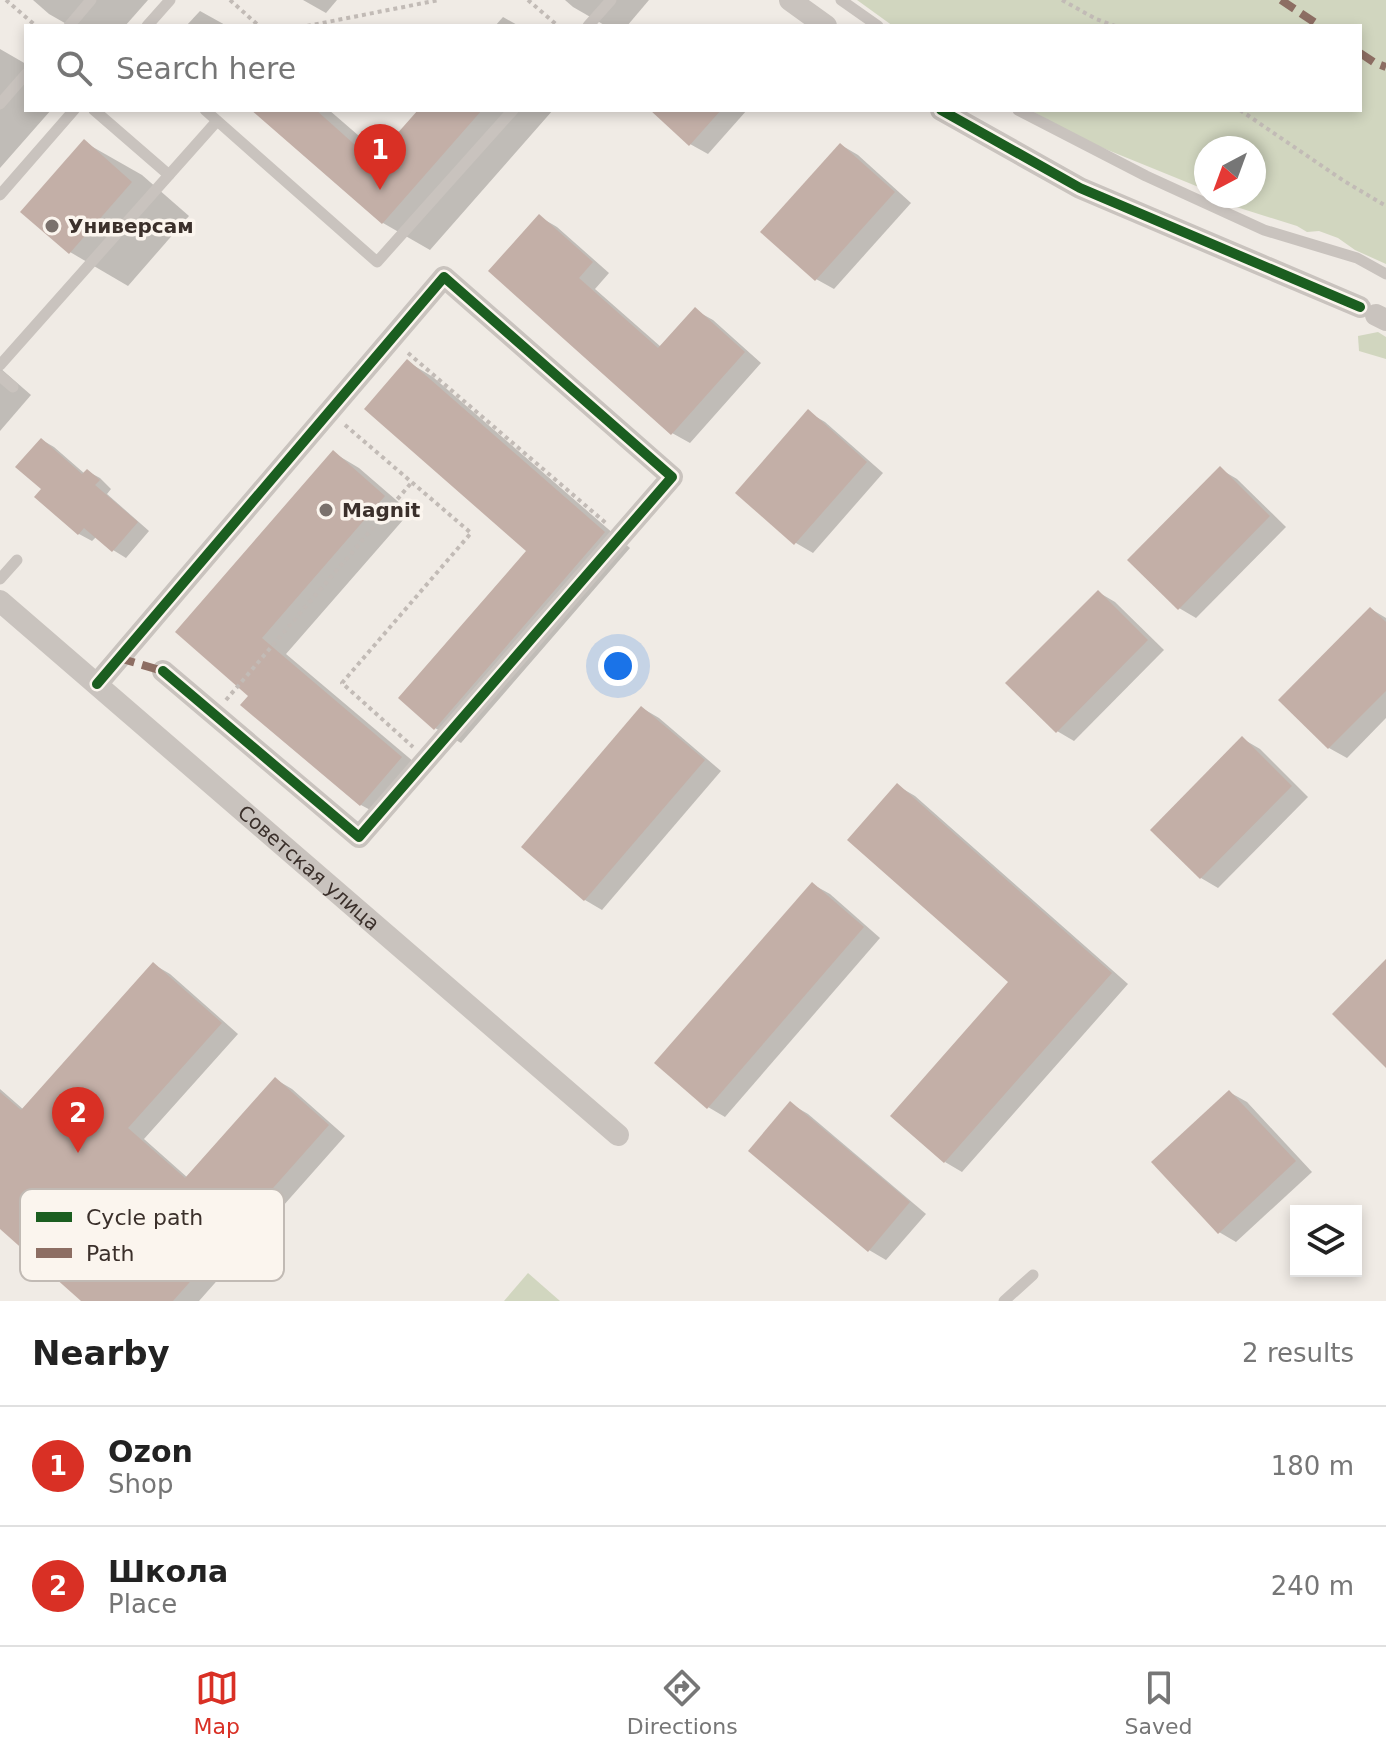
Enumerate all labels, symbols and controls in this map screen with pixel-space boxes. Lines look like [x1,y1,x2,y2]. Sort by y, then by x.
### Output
search box [24,24,1362,112]
icon: search [52,46,96,90]
text: Search here [116,51,296,86]
pin: 1 [354,124,406,190]
north arrow [1194,136,1266,208]
place label: Универсам [68,214,194,238]
marker: Универсам [43,217,61,235]
place label: Magnit [342,498,421,522]
marker: Magnit [317,501,335,519]
your location [598,646,638,686]
street label: Советская улица [233,800,384,935]
pin: 2 [52,1087,104,1153]
legend [20,1189,284,1281]
text: Cycle path [86,1205,203,1230]
map controls [1290,1205,1362,1277]
button: layers [1290,1205,1362,1277]
text: Path [86,1241,134,1266]
text: Nearby [32,1333,170,1373]
text: 2 results [1242,1338,1354,1368]
text: Ozon [108,1434,193,1469]
text: 1 [49,1451,67,1481]
text: 180 m [1271,1451,1354,1481]
text: Shop [108,1469,173,1499]
text: Школа [108,1554,228,1589]
text: 2 [49,1571,67,1601]
text: 240 m [1271,1571,1354,1601]
text: Place [108,1589,177,1619]
tab: Map [193,1666,240,1739]
tab: Directions [627,1666,738,1739]
tab: Saved [1125,1666,1193,1739]

